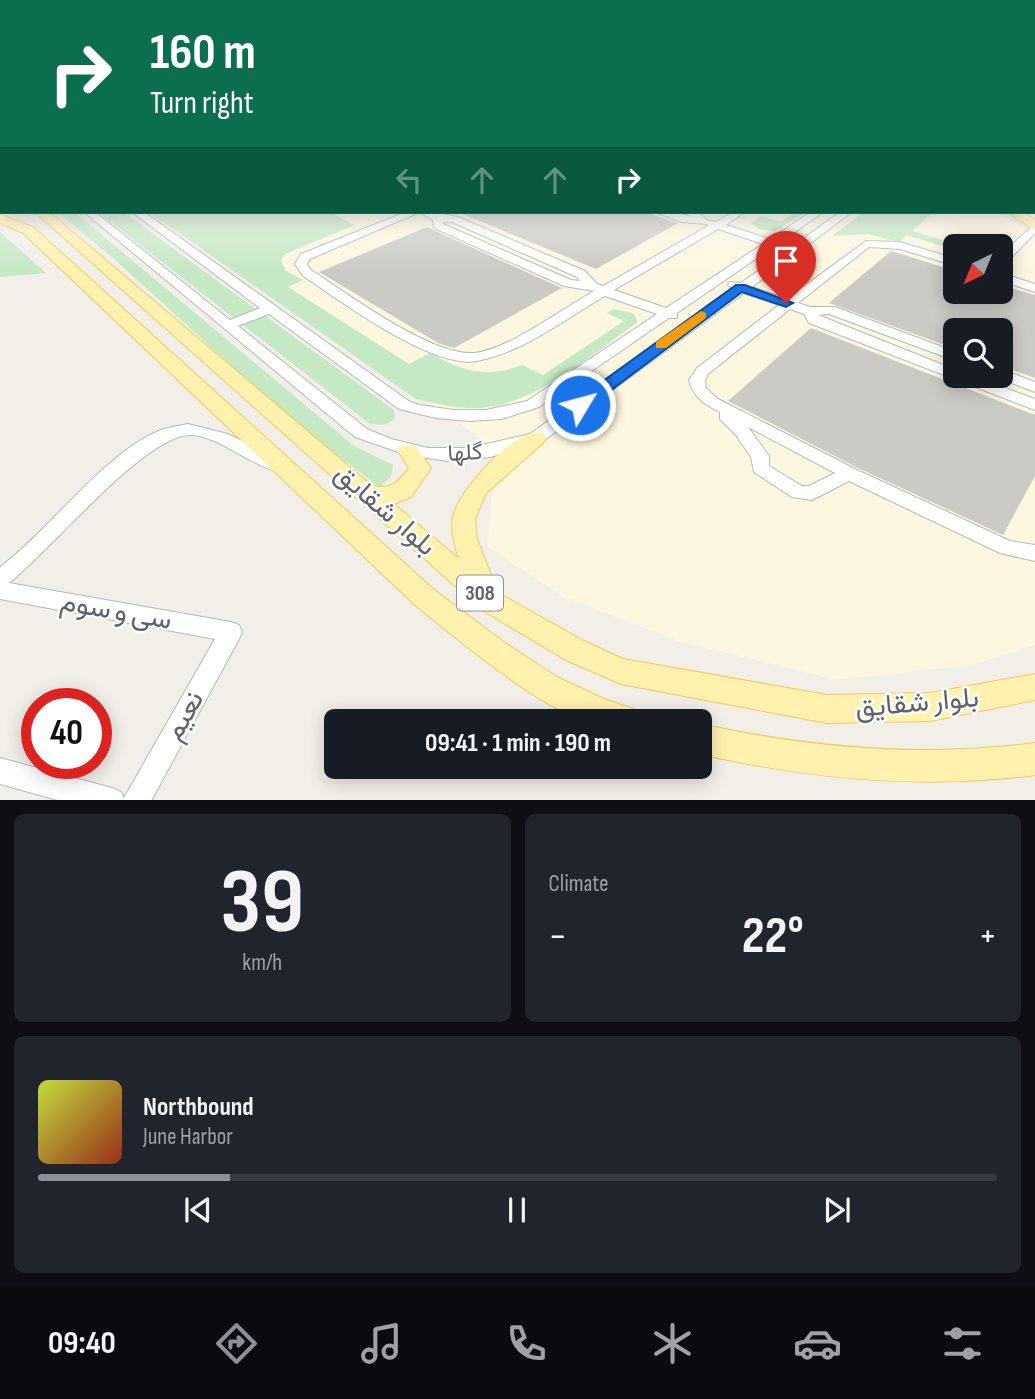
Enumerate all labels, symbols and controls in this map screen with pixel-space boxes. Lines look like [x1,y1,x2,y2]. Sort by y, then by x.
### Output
text: 160 m [150,24,256,83]
icon: right [35,28,126,119]
text: Turn right [150,84,254,123]
icon: left [390,161,428,199]
icon: ahead [463,161,501,199]
icon: ahead [536,161,574,199]
icon: right [609,161,647,199]
pin [756,231,816,303]
north arrow [943,234,1013,304]
map controls [943,234,1013,388]
icon: arrive [767,242,805,280]
button: search [943,318,1013,388]
position arrow [543,368,617,442]
street label: گلها [447,438,483,468]
street label: بلوار شقایق [327,457,443,563]
road number: 308 [457,576,503,610]
street label: سی و سوم [57,585,174,638]
street label: بلوار شقایق [854,681,980,725]
street label: نعیم [157,685,212,747]
speed limit sign: 40 [21,688,112,779]
text: 09:41 · 1 min · 190 m [425,728,611,759]
text: 39 [220,849,304,958]
text: Climate [549,870,608,898]
text: 22° [742,905,804,968]
text: − [549,914,567,959]
text: + [978,914,997,959]
text: km/h [242,949,282,977]
text: Northbound [143,1092,254,1123]
text: June Harbor [143,1123,233,1151]
icon: previous [179,1191,217,1229]
icon: pause [498,1191,536,1229]
icon: next [818,1191,856,1229]
icon: directions [212,1319,261,1368]
icon: music [357,1319,406,1368]
icon: phone [502,1319,551,1368]
icon: climate [648,1319,697,1368]
icon: car [793,1319,842,1368]
icon: filters [938,1319,987,1368]
text: 09:40 [48,1324,116,1363]

